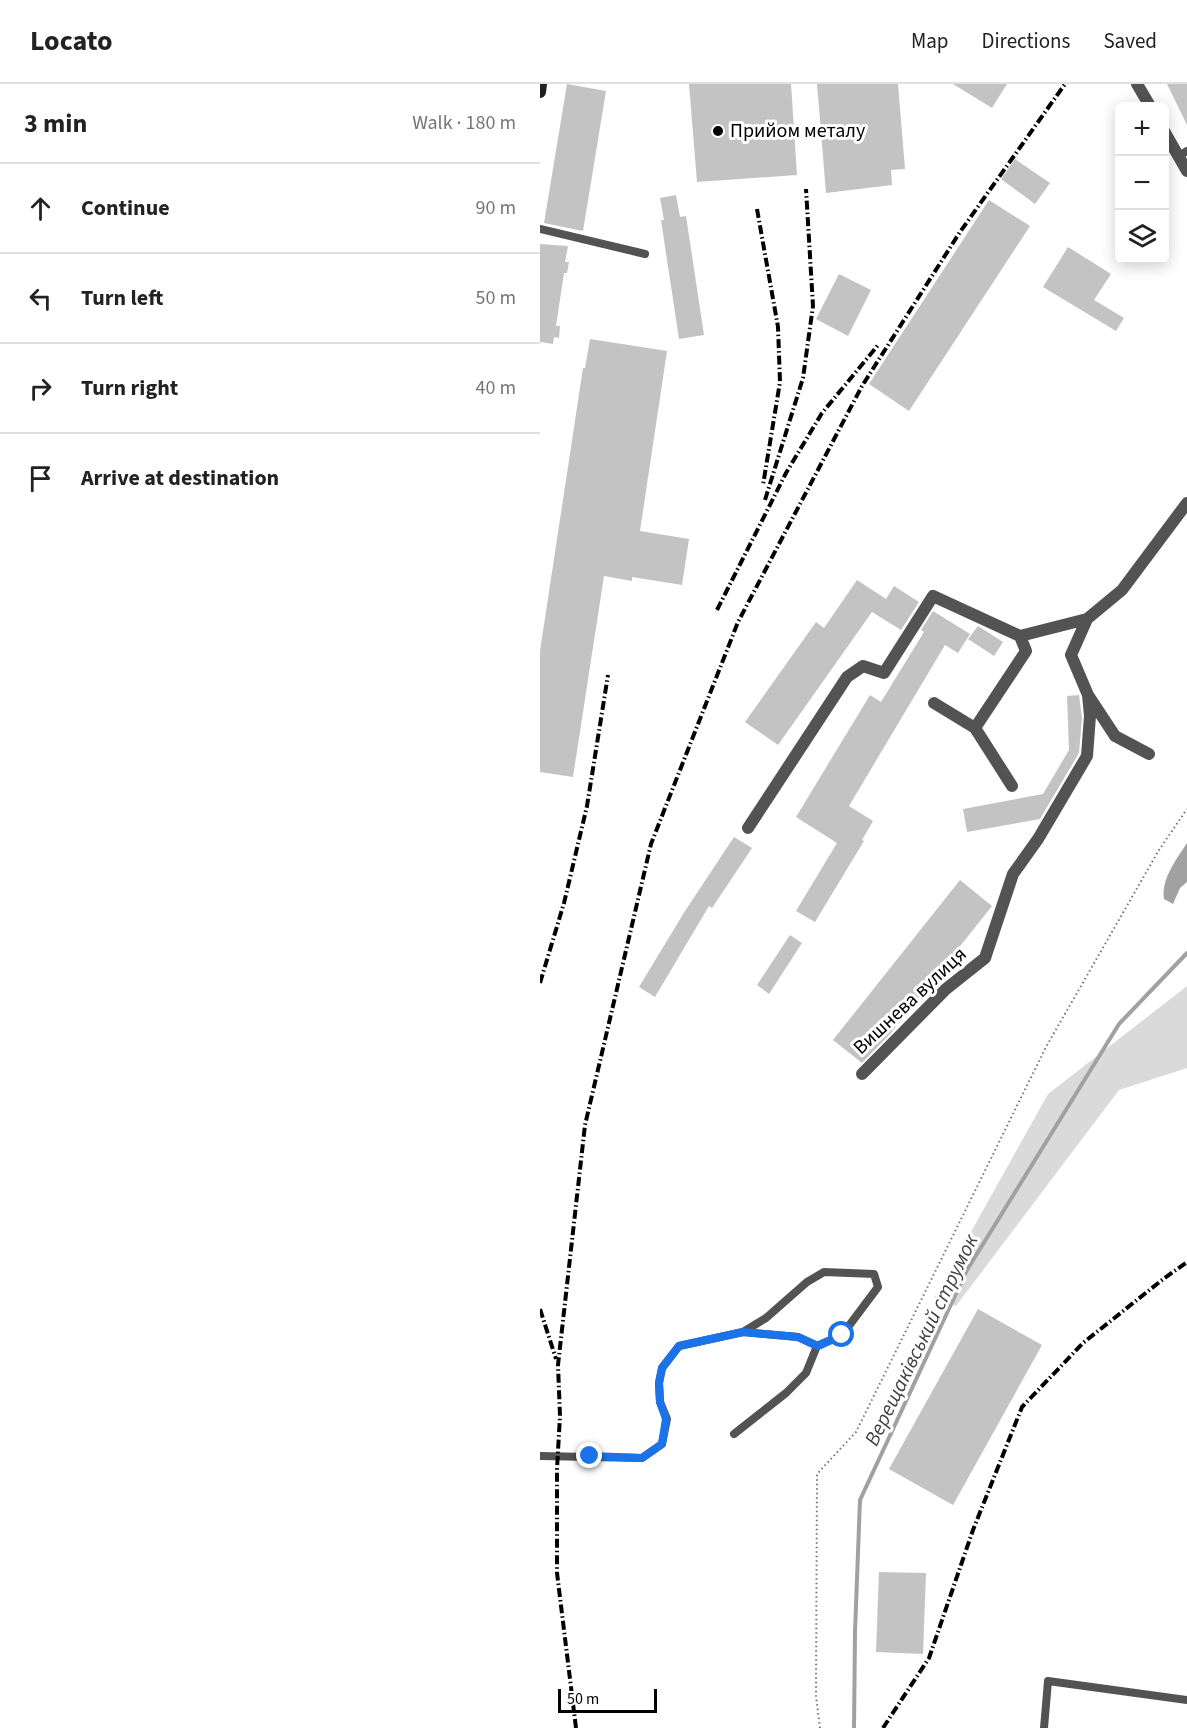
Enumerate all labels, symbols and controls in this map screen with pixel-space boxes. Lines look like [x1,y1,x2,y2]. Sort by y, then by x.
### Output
text: Locato [30,21,112,61]
text: Map [911,26,949,56]
text: Directions [982,26,1070,56]
text: Saved [1103,26,1157,56]
map controls [1115,102,1169,264]
button: + [1115,102,1169,156]
text: 3 min [24,105,87,142]
text: Walk · 180 m [412,109,516,137]
place label: Прийом металу [730,117,866,145]
marker: Прийом металу [711,124,725,138]
button: − [1115,156,1169,210]
icon: ahead [24,192,57,225]
text: Continue [81,192,170,224]
text: 90 m [476,194,516,222]
button: layers [1115,210,1169,264]
icon: left [24,282,57,315]
text: Turn left [81,282,163,314]
text: 50 m [476,284,516,312]
icon: right [24,372,57,405]
text: Turn right [81,372,178,404]
text: 40 m [476,374,516,402]
icon: arrive [24,462,57,495]
text: Arrive at destination [81,462,279,494]
street label: Вишнева вулиця [847,941,973,1061]
water label: Верещаківський струмок [857,1228,986,1451]
route start [828,1321,854,1347]
route end [576,1442,602,1468]
scale bar [558,1686,657,1714]
text: 50 m [567,1688,599,1710]

